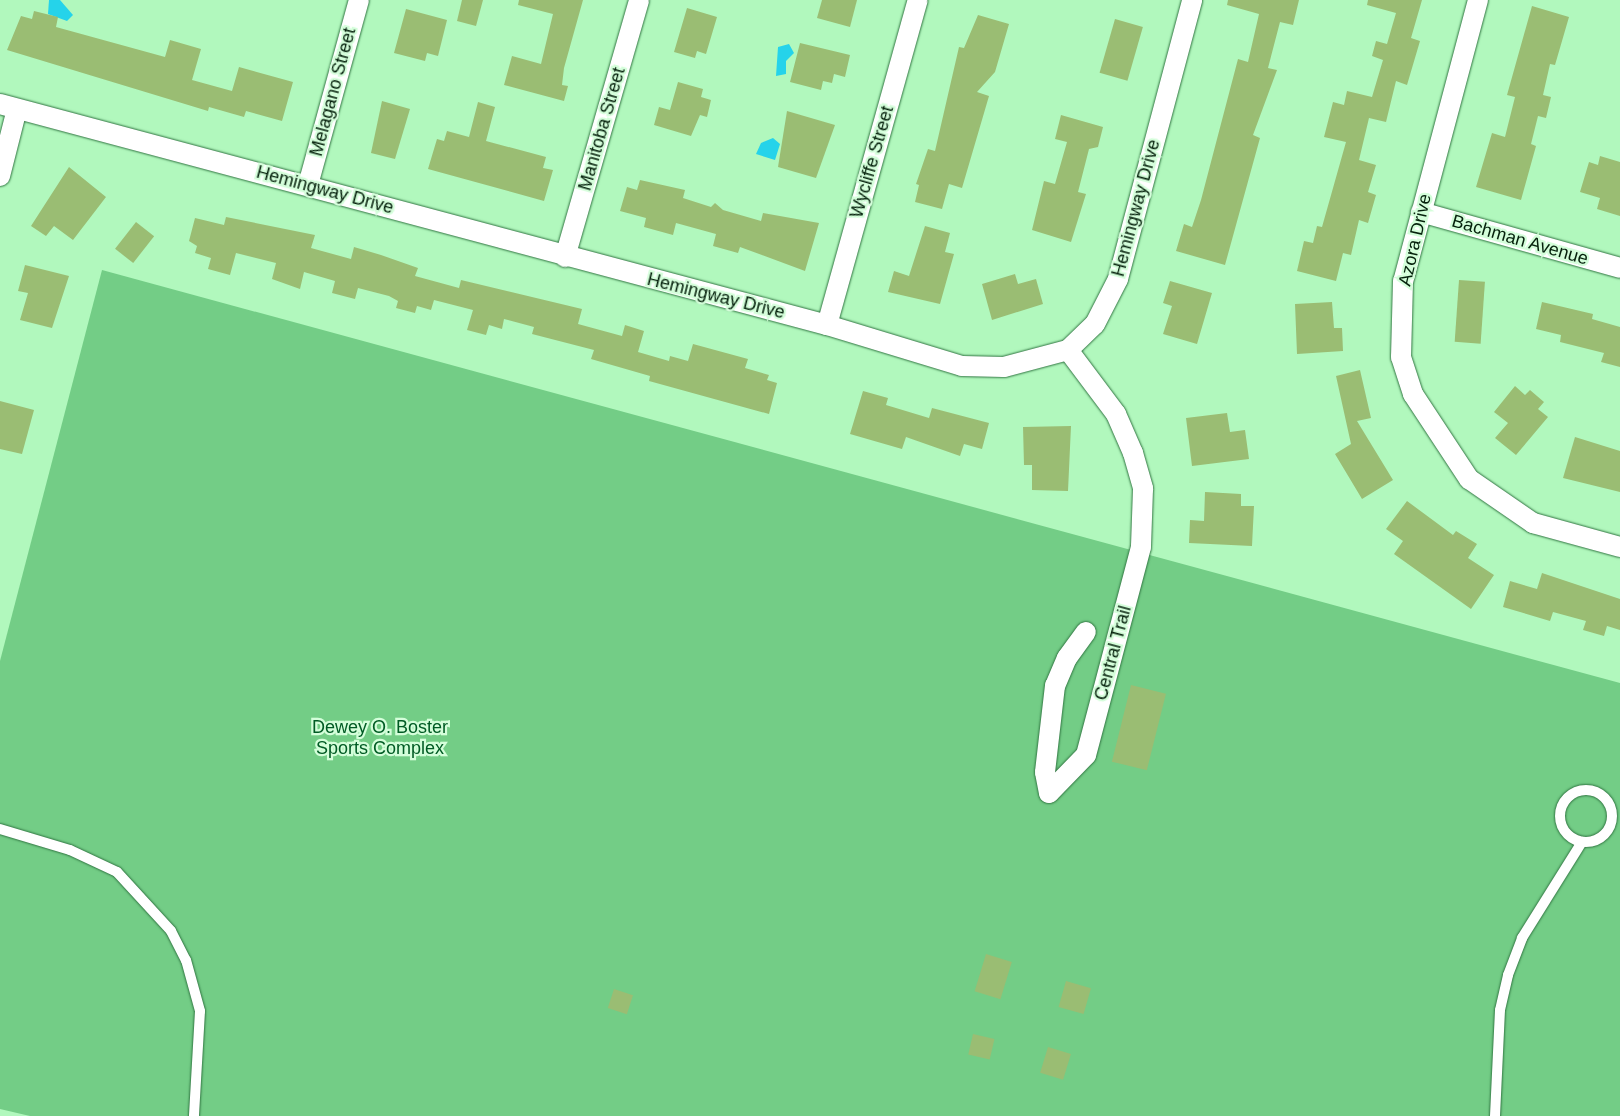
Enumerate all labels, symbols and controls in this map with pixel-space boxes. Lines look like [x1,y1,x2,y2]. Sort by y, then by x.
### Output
street label: Melagano Street [305,25,361,159]
street label: Manitoba Street [574,65,630,193]
street label: Wycliffe Street [846,103,898,221]
street label: Hemingway Drive [1107,137,1165,279]
street label: Hemingway Drive [254,161,396,219]
street label: Azora Drive [1394,192,1436,288]
street label: Bachman Avenue [1449,210,1591,270]
street label: Hemingway Drive [645,268,787,324]
street label: Central Trail [1090,603,1136,703]
park label: Dewey O. Boster Sports Complex [312,717,448,760]

